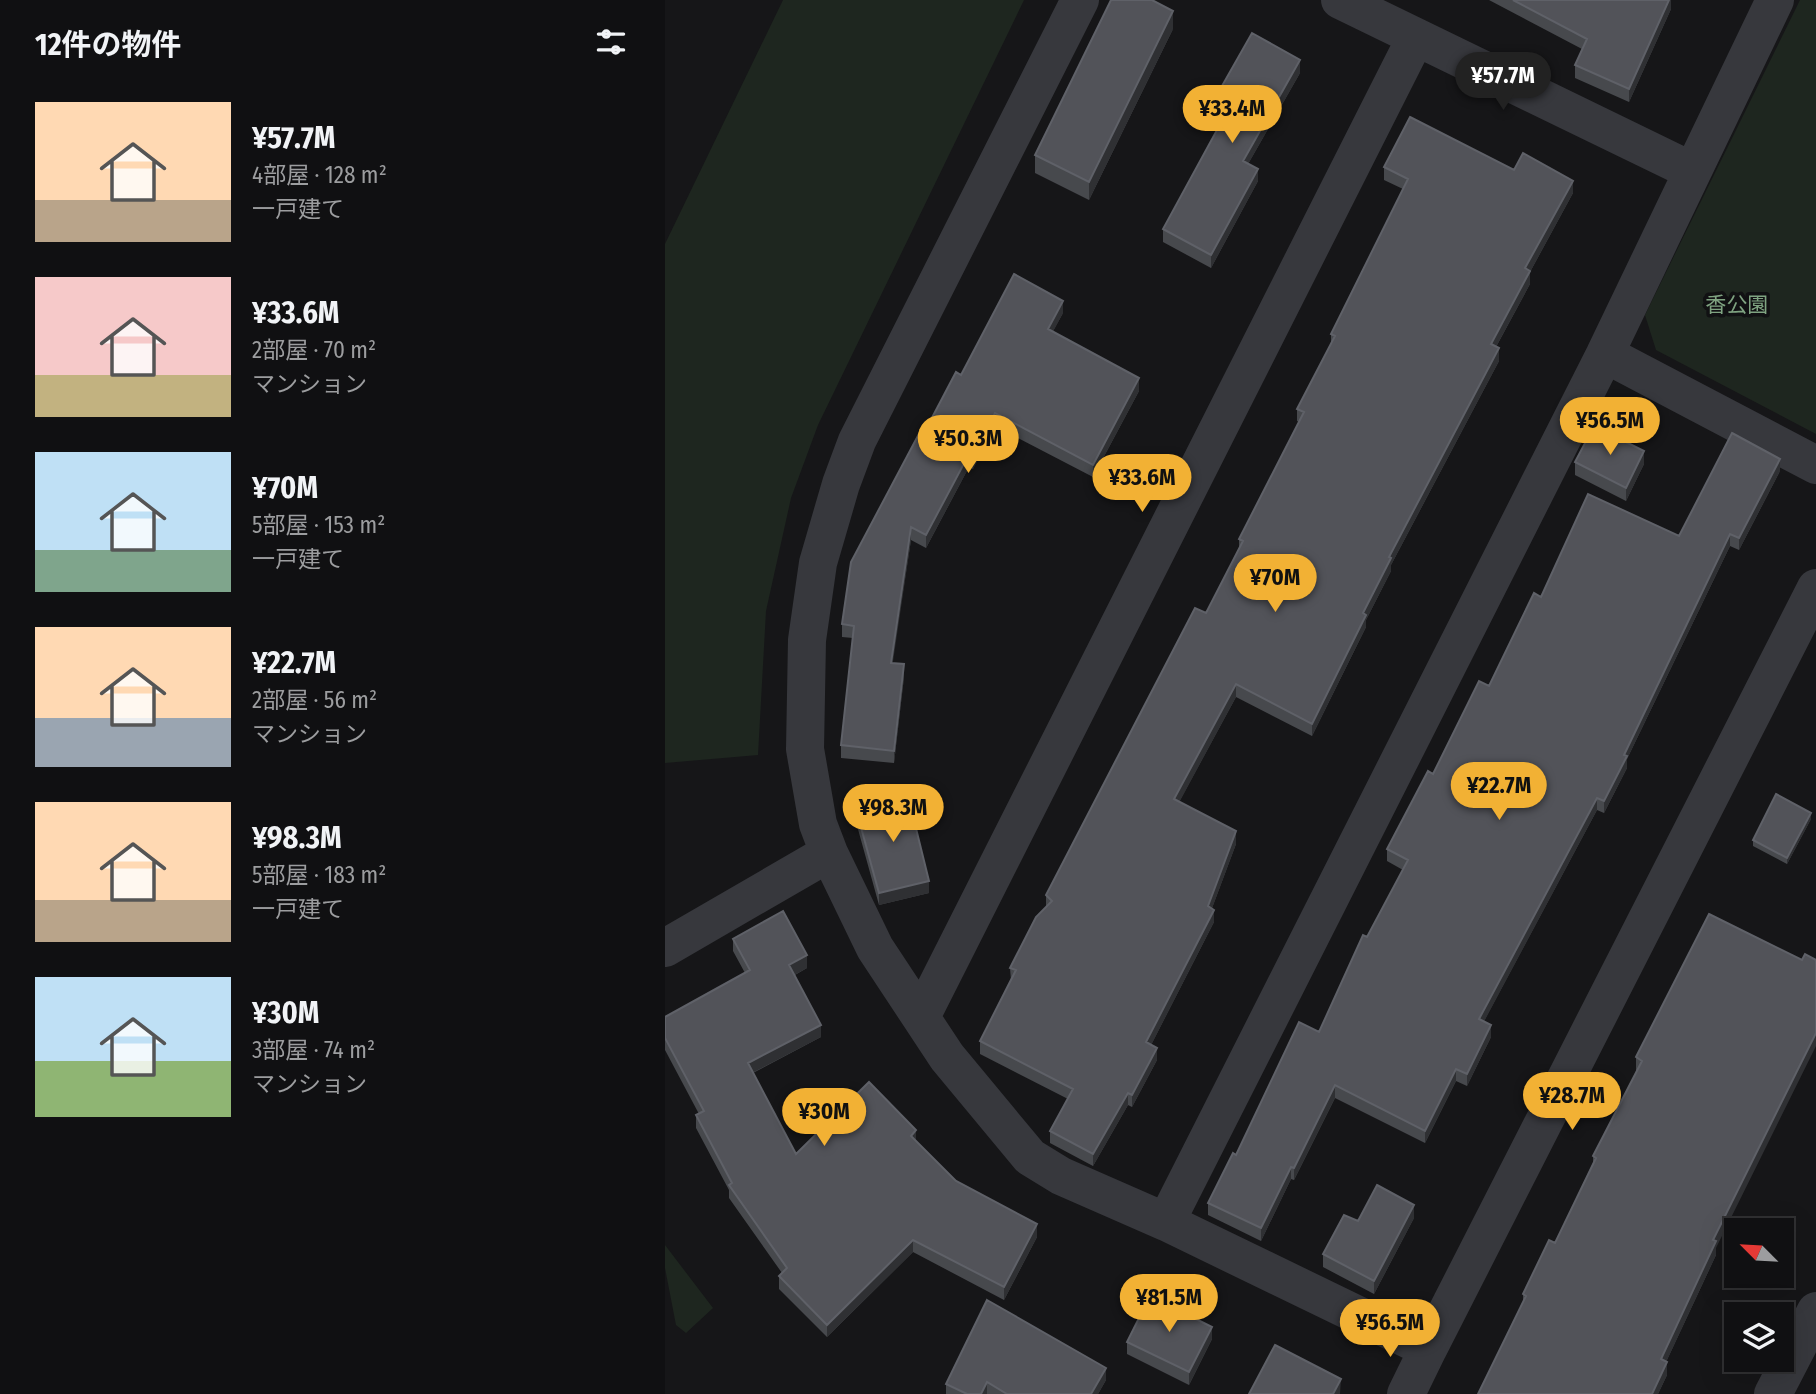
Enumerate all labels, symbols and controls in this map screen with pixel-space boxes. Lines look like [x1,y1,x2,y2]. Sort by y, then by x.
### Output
icon: filters [592,23,630,61]
text: 12件の物件 [35,27,182,63]
pin: ¥57.7M [1446,52,1560,112]
text: ¥57.7M [1471,61,1535,89]
pin: ¥33.4M [1175,86,1289,145]
text: ¥33.4M [1199,94,1265,122]
text: ¥57.7M [252,120,335,156]
icon: home [91,130,175,214]
text: 4部屋 · 128 m² [252,161,387,189]
text: 一戸建て [252,195,344,223]
park label: 香公園 [1706,292,1769,318]
text: ¥33.6M [252,295,339,331]
icon: home [91,305,175,389]
text: 2部屋 · 70 m² [252,336,376,364]
text: マンション [252,370,367,398]
pin: ¥56.5M [1553,398,1667,457]
text: ¥56.5M [1576,406,1644,434]
pin: ¥50.3M [911,416,1025,475]
text: ¥50.3M [934,424,1002,452]
pin: ¥33.6M [1085,454,1199,514]
text: ¥33.6M [1108,463,1176,491]
text: ¥70M [252,470,318,506]
icon: home [91,480,175,564]
text: 5部屋 · 153 m² [252,511,385,539]
text: 一戸建て [252,545,344,573]
pin: ¥70M [1234,554,1316,614]
text: ¥70M [1250,563,1300,591]
text: ¥22.7M [252,645,336,681]
icon: home [91,655,175,739]
text: 2部屋 · 56 m² [252,686,377,714]
text: マンション [252,720,367,748]
pin: ¥22.7M [1442,762,1556,822]
text: ¥22.7M [1467,771,1531,799]
pin: ¥98.3M [836,784,950,844]
text: ¥98.3M [859,793,927,821]
text: ¥98.3M [252,820,342,856]
icon: home [91,830,175,914]
text: 5部屋 · 183 m² [252,861,386,889]
text: 一戸建て [252,895,344,923]
text: ¥30M [252,995,319,1031]
icon: home [91,1005,175,1089]
text: 3部屋 · 74 m² [252,1036,375,1064]
text: マンション [252,1070,367,1098]
pin: ¥28.7M [1515,1072,1629,1132]
text: ¥28.7M [1539,1081,1605,1109]
pin: ¥30M [783,1088,865,1148]
text: ¥30M [798,1097,850,1125]
north arrow [1724,1218,1794,1288]
map controls [1724,1218,1794,1372]
pin: ¥81.5M [1112,1274,1226,1334]
text: ¥81.5M [1136,1283,1202,1311]
pin: ¥56.5M [1333,1300,1447,1359]
button: layers [1724,1302,1794,1372]
text: ¥56.5M [1356,1308,1424,1336]

